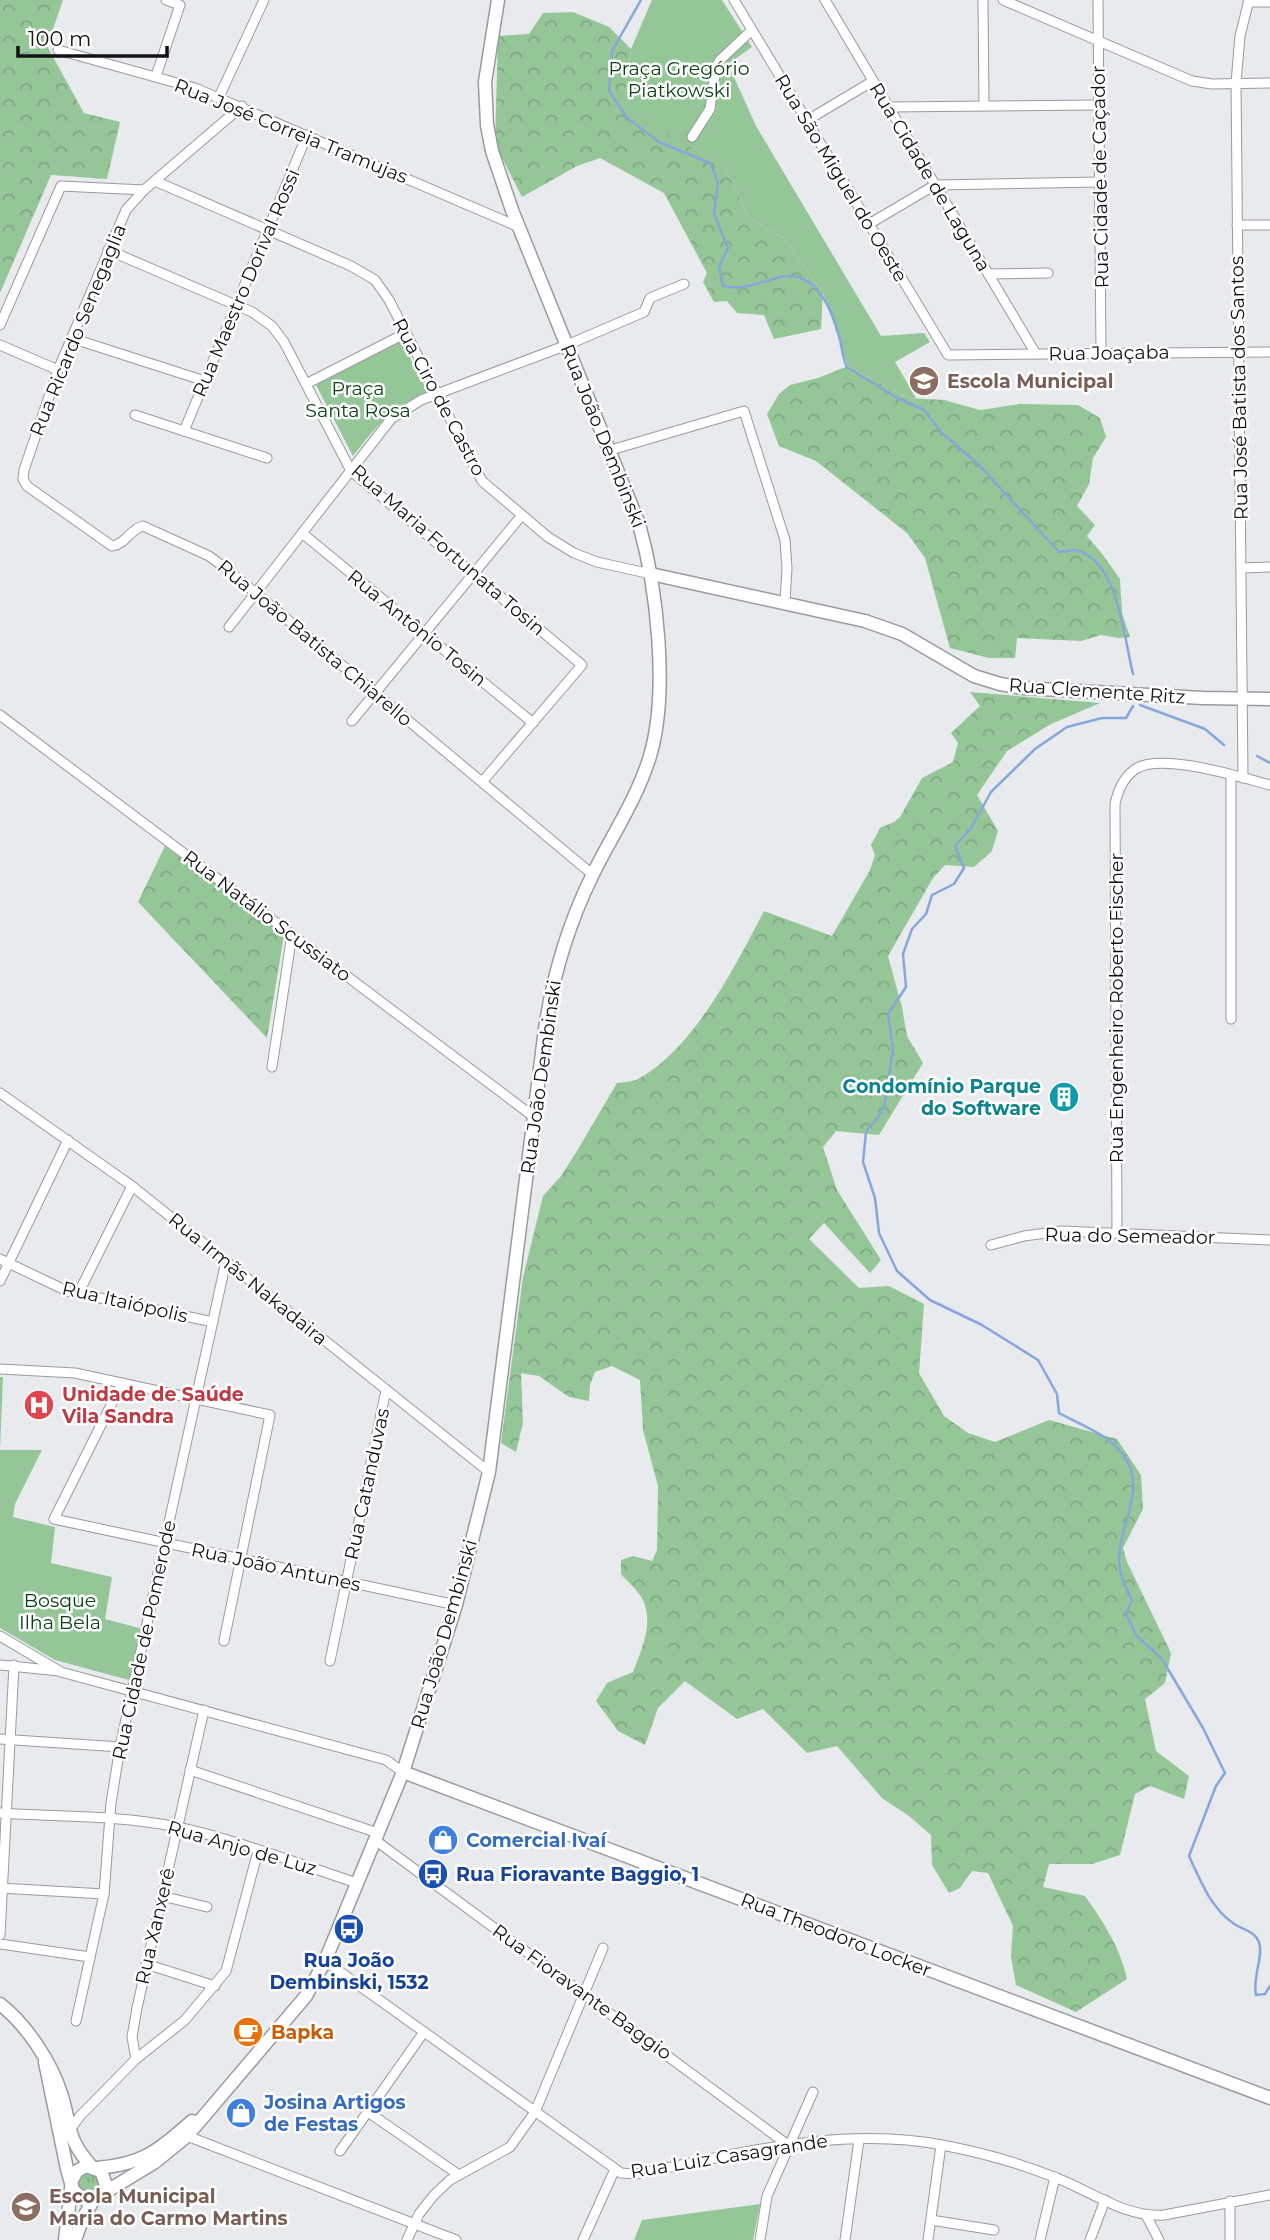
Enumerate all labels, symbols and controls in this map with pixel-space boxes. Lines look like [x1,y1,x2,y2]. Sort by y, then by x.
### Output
scale bar [18,14,166,58]
text: 100 m [28,26,91,51]
park label: Praça Gregório Piatkowski [608,57,750,102]
street label: Rua Cidade de Caçador [1087,65,1113,289]
street label: Rua São Miguel do Oeste [770,70,912,286]
street label: Rua José Correia Tramujas [171,74,411,188]
street label: Rua Cidade de Laguna [864,78,996,276]
street label: Rua Maestro Dorival Rossi [187,166,305,400]
street label: Rua Ricardo Senegaglia [25,221,131,439]
street label: Rua José Batista dos Santos [1225,256,1253,520]
street label: Rua Ciro de Castro [388,314,490,480]
street label: Rua Joaçaba [1048,340,1170,366]
street label: Rua João Dembinski [556,341,650,531]
school or university icon: Escola Municipal [907,364,941,398]
place label: Escola Municipal [947,370,1113,393]
park label: Praça Santa Rosa [305,377,411,422]
street label: Rua Maria Fortunata Tosin [346,460,550,640]
street label: Rua João Batista Chiarello [213,555,417,731]
street label: Rua Antônio Tosin [343,565,491,691]
street label: Rua Clemente Ritz [1008,673,1186,709]
street label: Rua Natálio Scussiato [178,845,356,987]
street label: Rua Engenheiro Roberto Fischer [1105,853,1128,1163]
street label: Rua João Dembinski [516,978,566,1176]
place label: Condomínio Parque do Software [843,1075,1041,1120]
building icon: Condomínio Parque do Software [1047,1080,1081,1114]
street label: Rua Irmãs Nakadaira [164,1208,332,1350]
street label: Rua do Semeador [1045,1223,1215,1249]
street label: Rua Itaiópolis [60,1276,190,1328]
place label: Unidade de Saúde Vila Sandra [61,1383,244,1428]
hospital icon: Unidade de Saúde Vila Sandra [22,1388,56,1422]
street label: Rua Catanduvas [340,1406,394,1562]
street label: Rua Cidade de Pomerode [107,1518,181,1762]
street label: Rua João Dembinski [406,1537,482,1731]
street label: Rua João Antunes [189,1538,363,1596]
park label: Bosque Ilha Bela [19,1589,101,1634]
street label: Rua Anjo de Luz [165,1816,319,1880]
shop icon: Comercial Ivaí [426,1823,460,1857]
place label: Comercial Ivaí [466,1829,607,1852]
bus stop icon: Rua Fioravante Baggio, 1 [416,1857,450,1891]
place label: Rua Fioravante Baggio, 1 [456,1863,699,1886]
street label: Rua Xanxerê [130,1865,180,1987]
street label: Rua Theodoro Locker [737,1888,935,1982]
bus stop icon: Rua João Dembinski, 1532 [332,1912,366,1946]
street label: Rua Fioravante Baggio [488,1919,676,2065]
place label: Rua João Dembinski, 1532 [269,1949,429,1994]
cafe icon: Bapka [231,2015,265,2049]
place label: Bapka [271,2021,334,2044]
place label: Josina Artigos de Festas [263,2091,406,2136]
shop icon: Josina Artigos de Festas [224,2096,258,2130]
street label: Rua Luiz Casagrande [629,2129,829,2183]
place label: Escola Municipal Maria do Carmo Martins [49,2185,288,2230]
school or university icon: Escola Municipal Maria do Carmo Martins [9,2190,43,2224]

